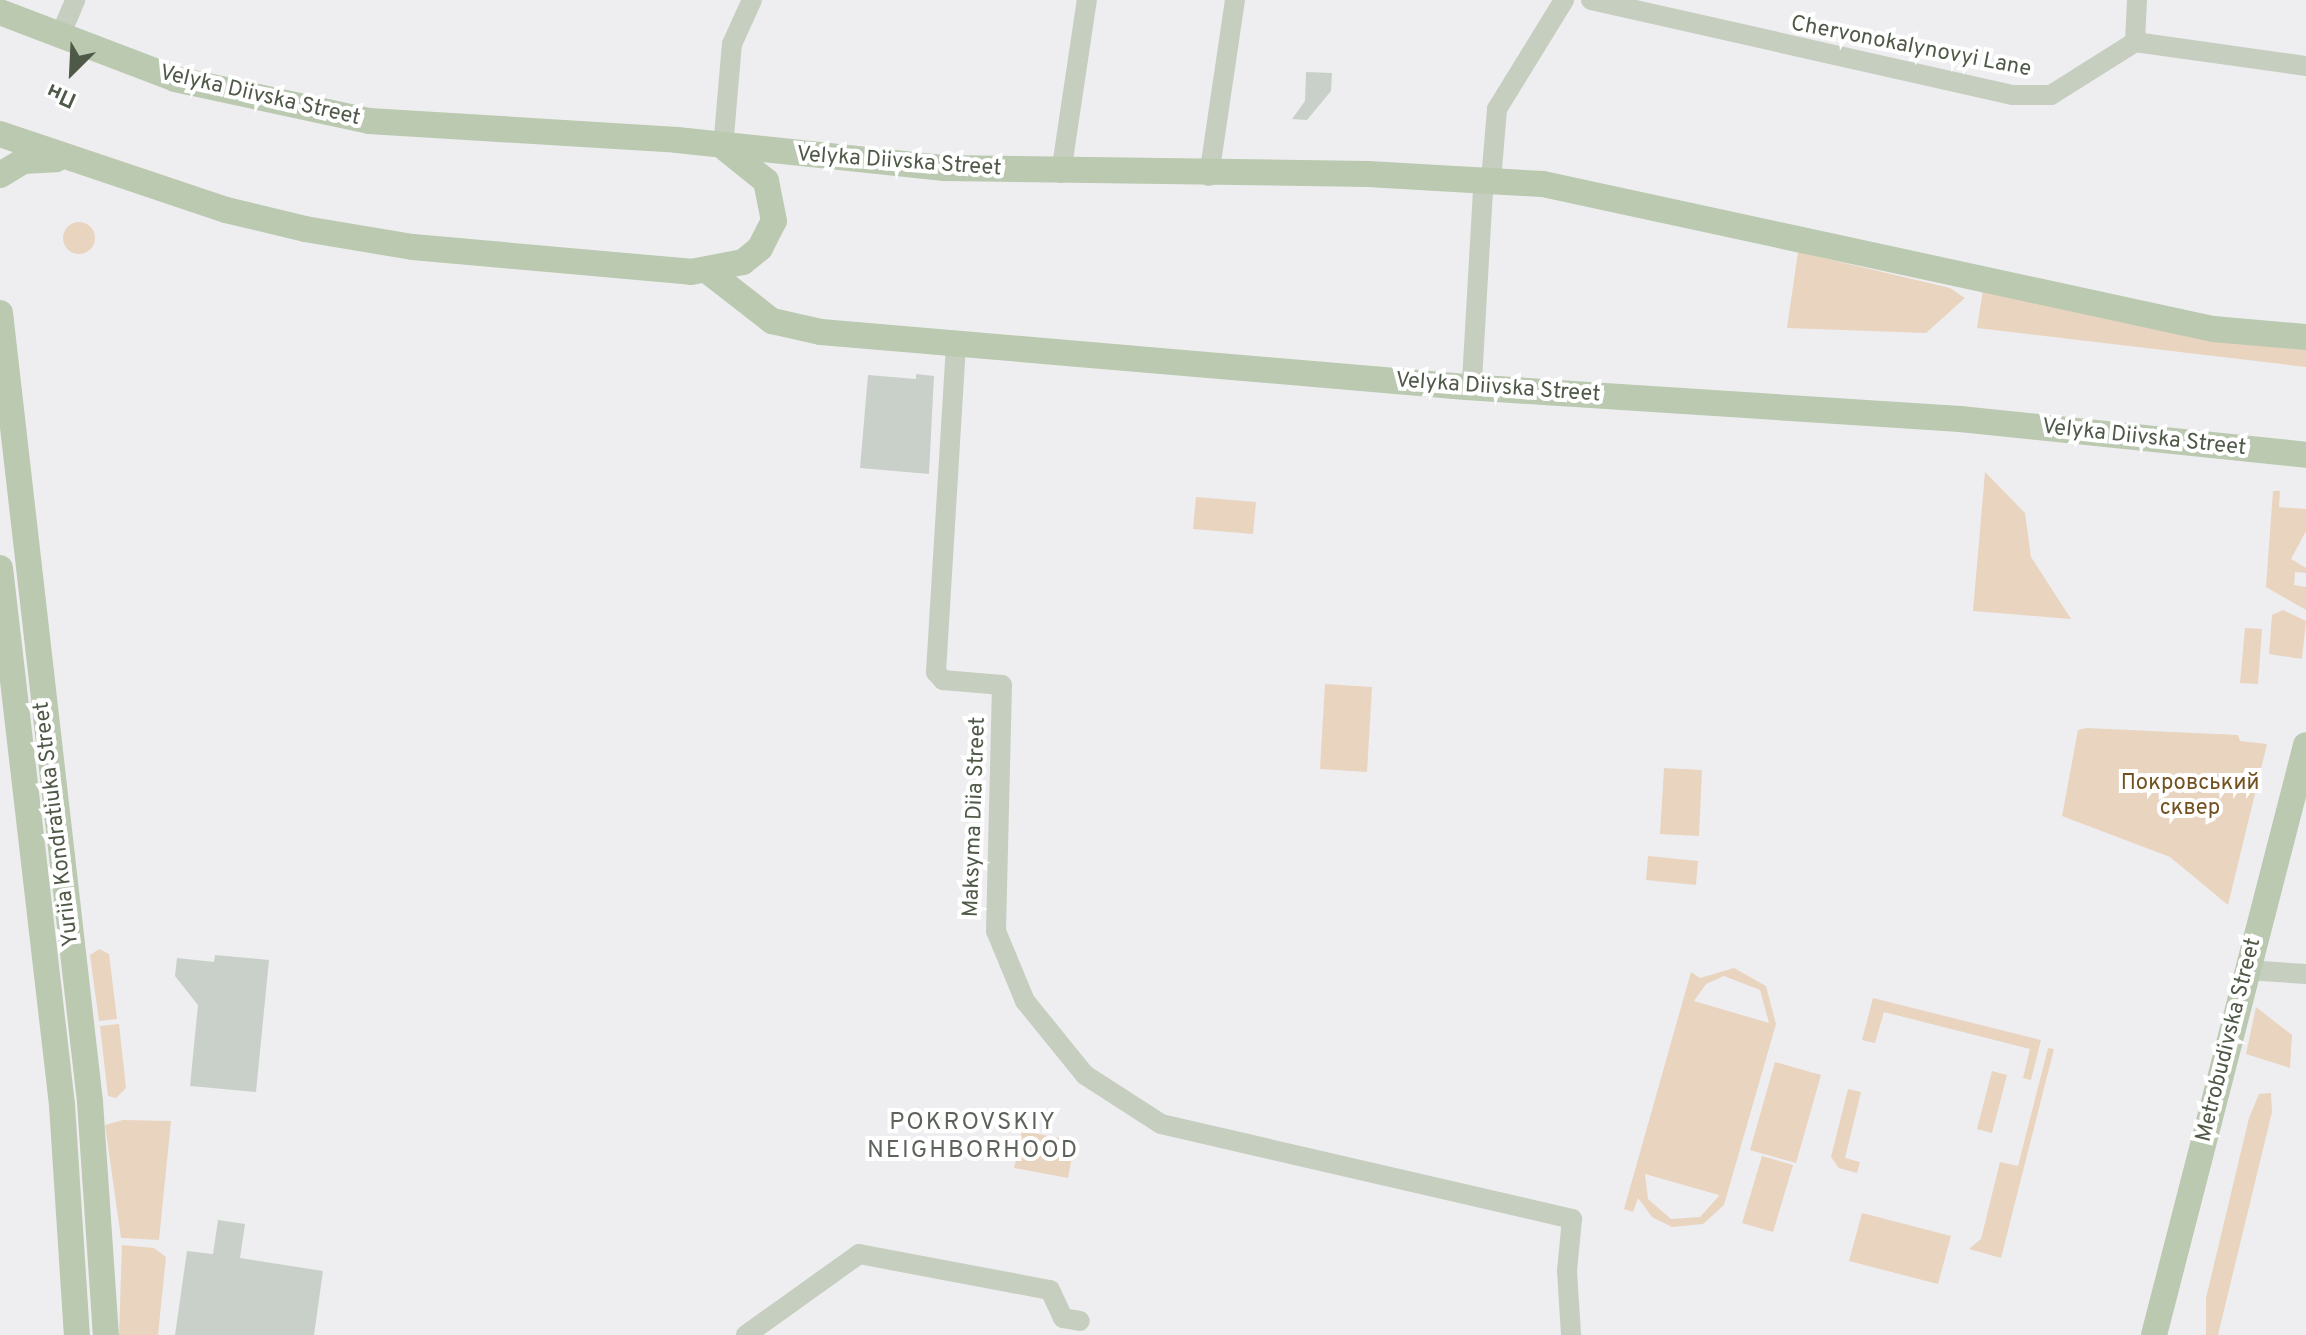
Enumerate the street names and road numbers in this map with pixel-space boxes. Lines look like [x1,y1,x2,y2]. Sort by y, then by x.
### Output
street label: Chervonokalynovyi Lane [1789,11,2033,83]
street label: Velyka Diivska Street [157,60,363,132]
street label: Velyka Diivska Street [796,142,1002,182]
street label: Velyka Diivska Street [1395,368,1601,408]
street label: Velyka Diivska Street [2041,414,2247,462]
street label: Yuriia Kondratiuka Street [29,700,85,948]
street label: Maksyma Diia Street [958,716,992,918]
street label: Metrobudivska Street [2191,935,2267,1145]

